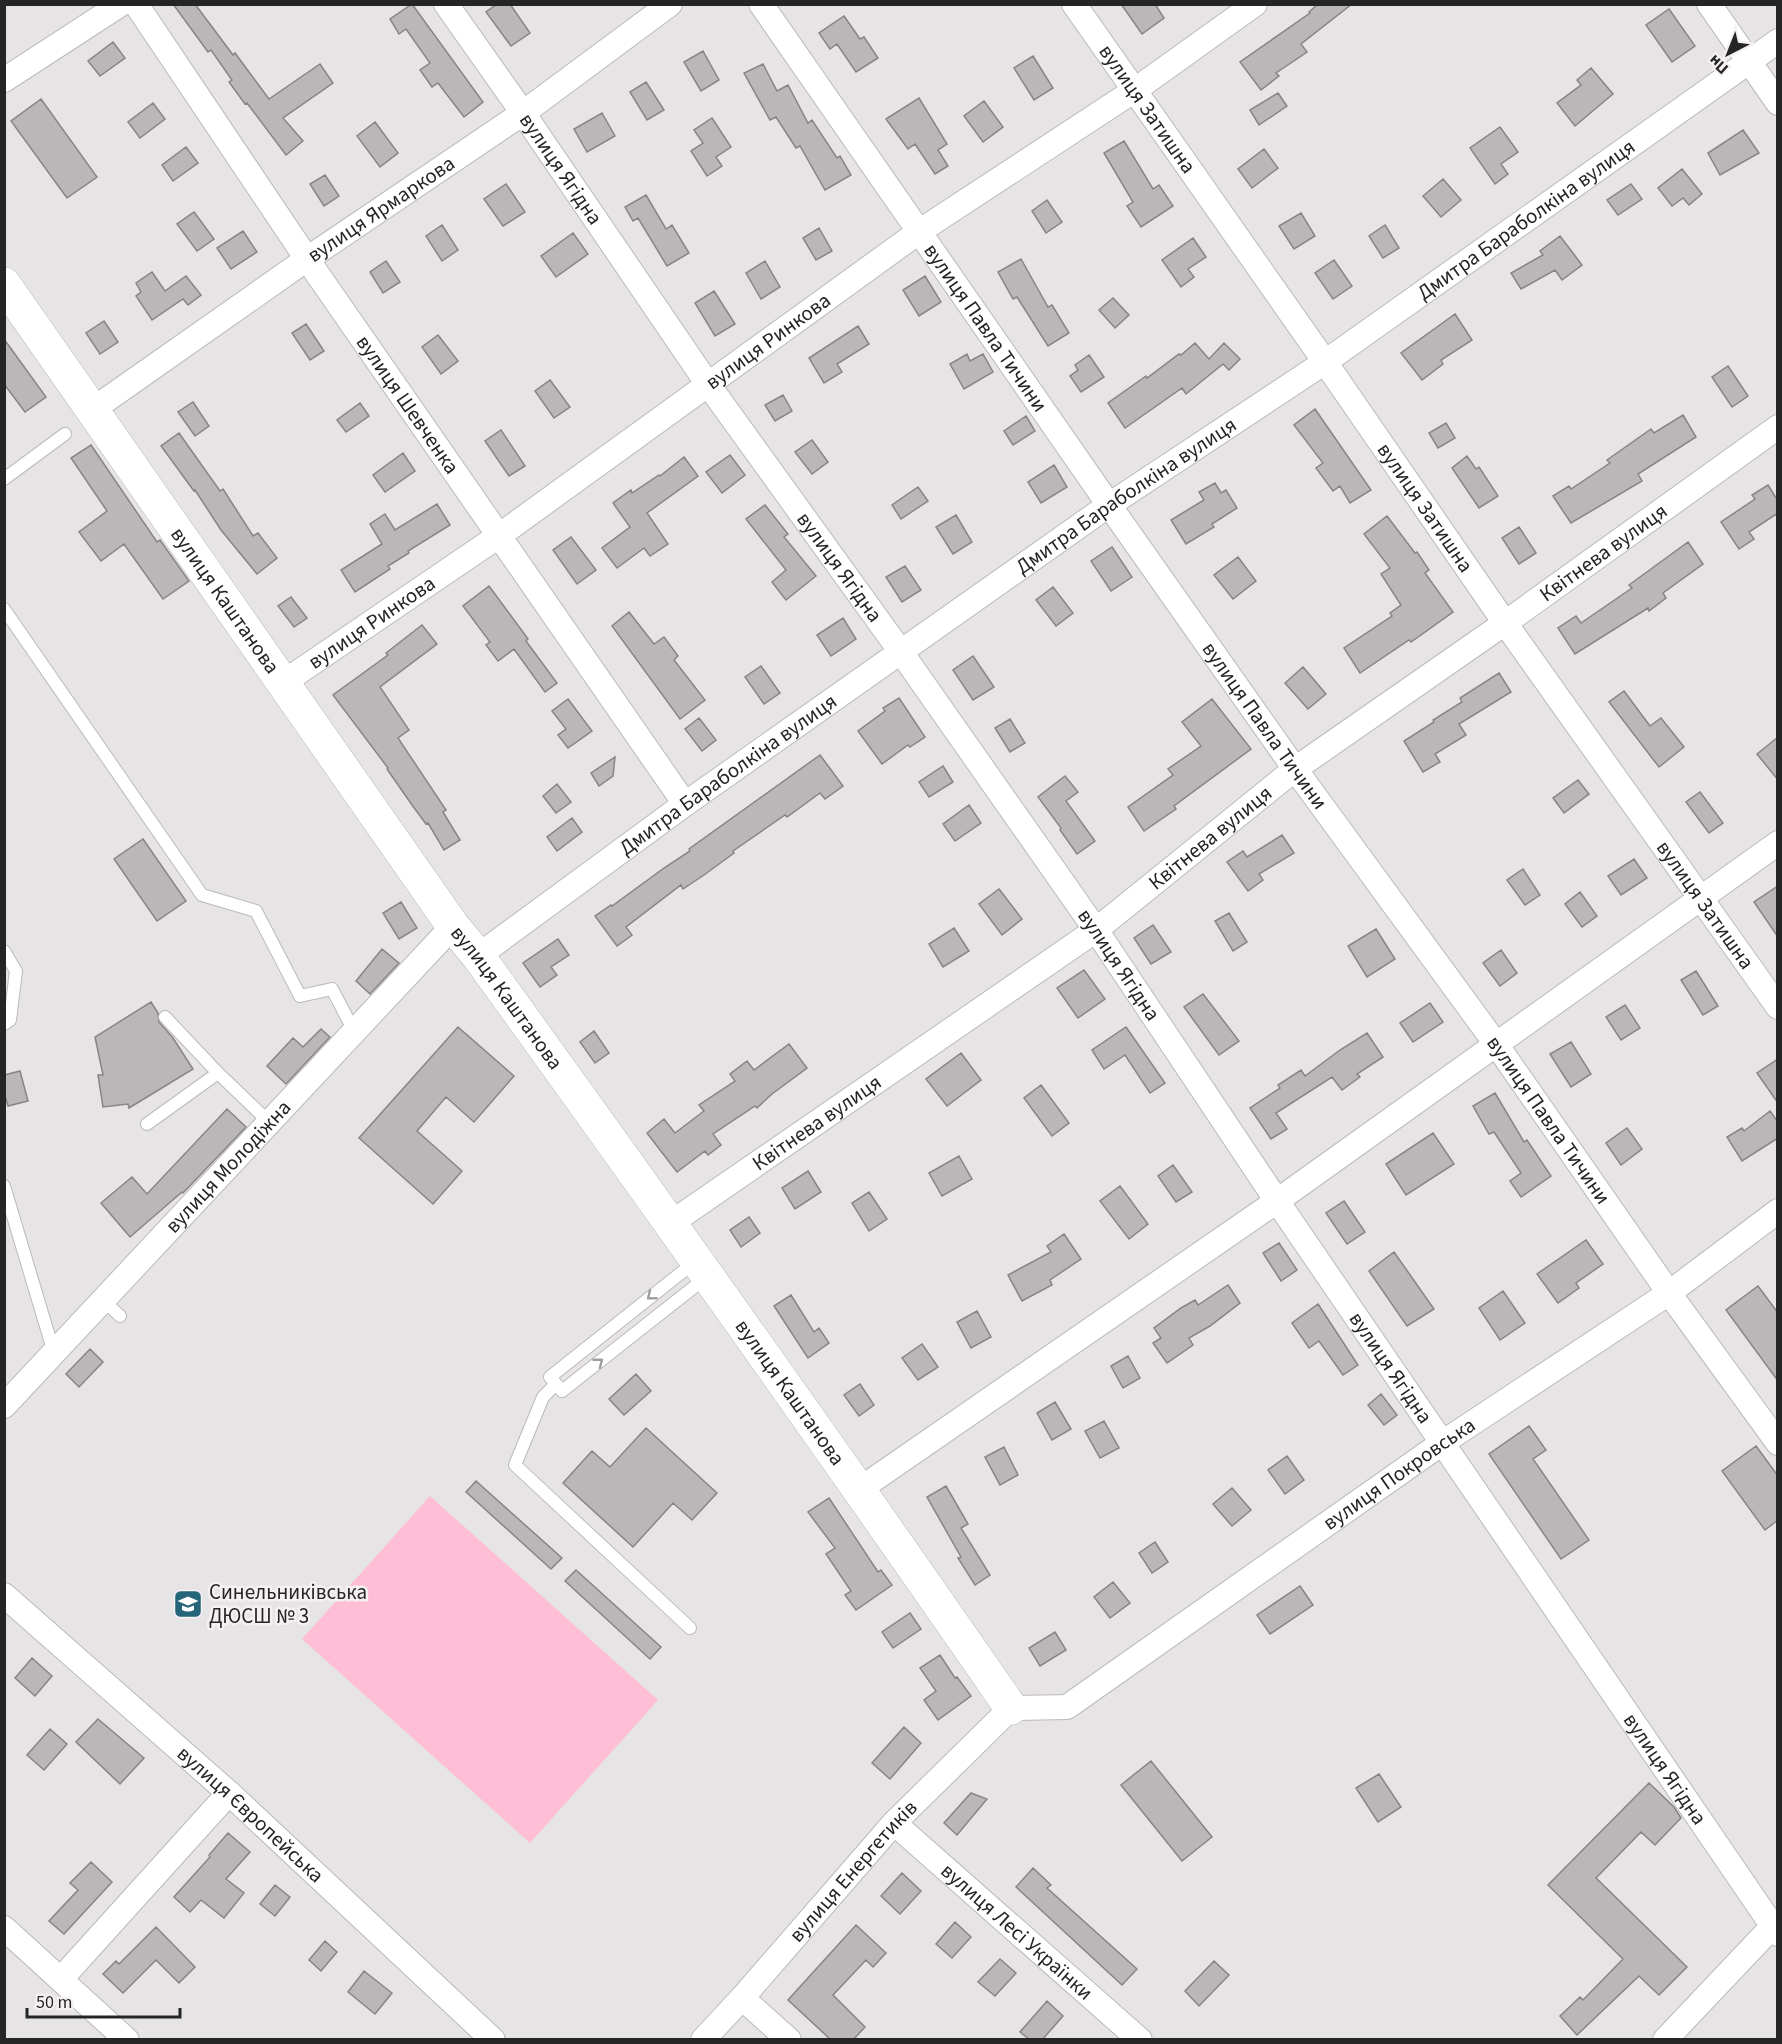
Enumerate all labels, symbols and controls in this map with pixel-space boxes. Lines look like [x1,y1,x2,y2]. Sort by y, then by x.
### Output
north arrow [1698,24,1758,84]
street label: вулиця Затишна [1092,38,1203,179]
text: Пн [1704,50,1733,79]
street label: вулиця Ягідна [512,107,610,231]
street label: Дмитра Бараболкіна вулиця [1411,132,1641,307]
street label: вулиця Ярмаркова [301,148,461,270]
street label: вулиця Павла Тичини [917,237,1055,418]
street label: вулиця Ринкова [699,285,837,397]
street label: вулиця Шевченка [349,329,467,480]
street label: Дмитра Бараболкіна вулиця [1009,410,1242,581]
street label: вулиця Затишна [1370,437,1481,578]
street label: Квітнева вулиця [1533,496,1673,609]
street label: вулиця Ягідна [790,506,890,628]
street label: вулиця Каштанова [163,521,287,680]
street label: вулиця Ринкова [302,568,441,676]
street label: вулиця Павла Тичини [1195,636,1335,816]
street label: Дмитра Бараболкіна вулиця [613,686,843,863]
street label: Квітнева вулиця [1142,778,1278,897]
street label: вулиця Затишна [1649,834,1761,975]
street label: вулиця Ягідна [1070,902,1168,1027]
street label: вулиця Каштанова [444,919,570,1076]
street label: вулиця Павла Тичини [1480,1029,1618,1210]
street label: Квітнева вулиця [746,1067,887,1178]
street label: вулиця Молодіжна [158,1093,298,1240]
one-way arrow [647,1289,658,1300]
street label: вулиця Ягідна [1342,1306,1440,1430]
street label: вулиця Каштанова [728,1313,852,1472]
one-way arrow [592,1358,603,1369]
street label: вулиця Покровська [1317,1410,1481,1537]
place label: Синельниківська ДЮСШ № 3 [209,1577,367,1631]
school or university icon: Синельниківська ДЮСШ № 3 [172,1588,204,1620]
street label: вулиця Ягідна [1616,1707,1714,1831]
street label: вулиця Європейська [170,1739,331,1890]
street label: вулиця Енергетиків [782,1793,924,1949]
street label: вулиця Лесі Українки [934,1856,1100,2007]
scale bar [27,1981,180,2019]
text: 50 m [36,1990,72,2015]

